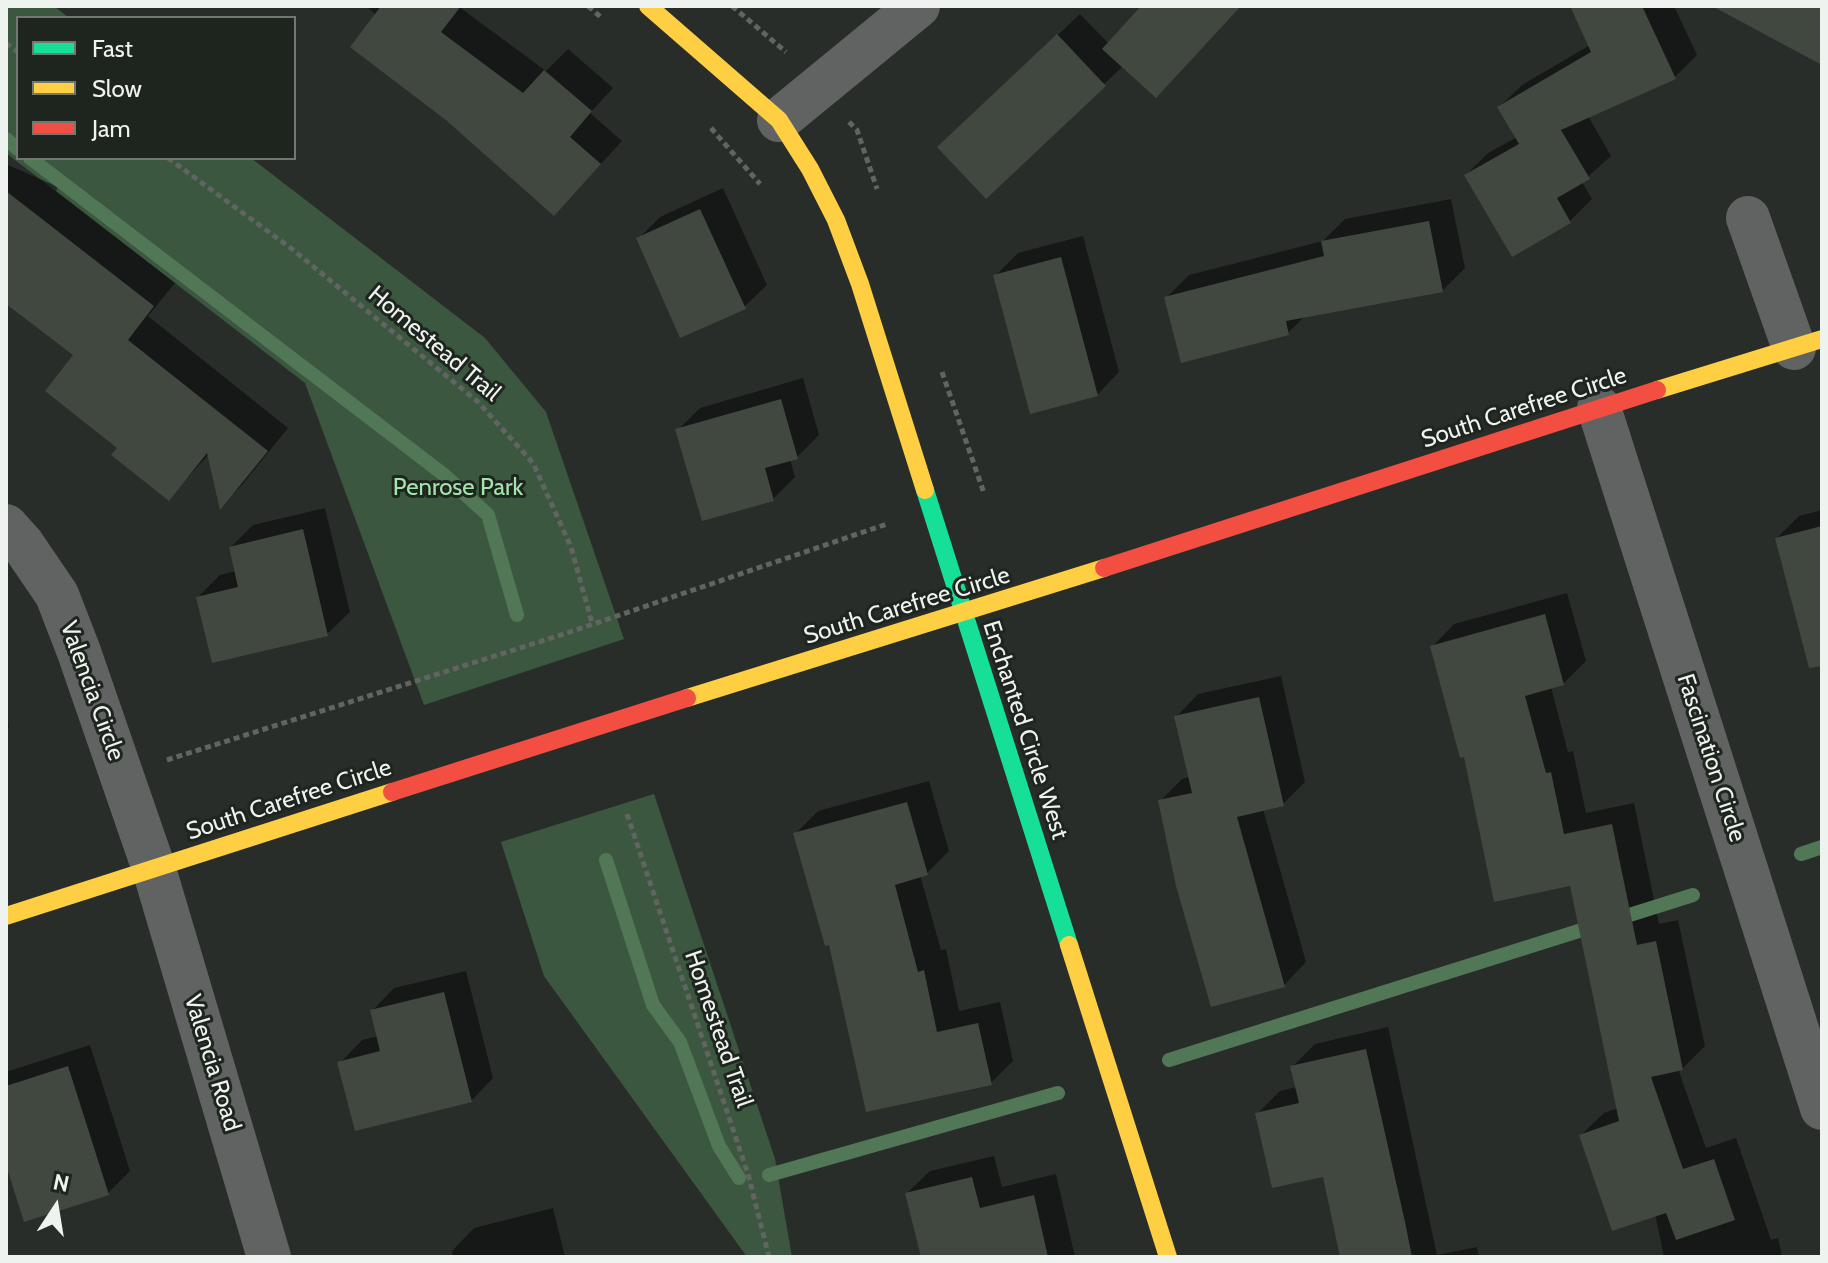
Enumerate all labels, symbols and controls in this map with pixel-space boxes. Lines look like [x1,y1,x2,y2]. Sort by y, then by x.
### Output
legend [16,16,296,160]
text: Fast [92,34,133,63]
text: Slow [92,74,142,103]
text: Jam [92,114,130,143]
street label: Homestead Trail [362,280,506,408]
street label: South Carefree Circle [1418,361,1630,455]
park label: Penrose Park [393,474,523,502]
street label: South Carefree Circle [800,561,1014,651]
street label: Valencia Circle [54,617,130,765]
street label: Enchanted Circle West [976,617,1074,843]
street label: Fascination Circle [1670,670,1752,846]
street label: South Carefree Circle [183,753,395,847]
street label: Homestead Trail [678,947,758,1111]
street label: Valencia Road [178,991,246,1135]
north arrow [16,1167,96,1247]
text: N [51,1168,72,1198]

